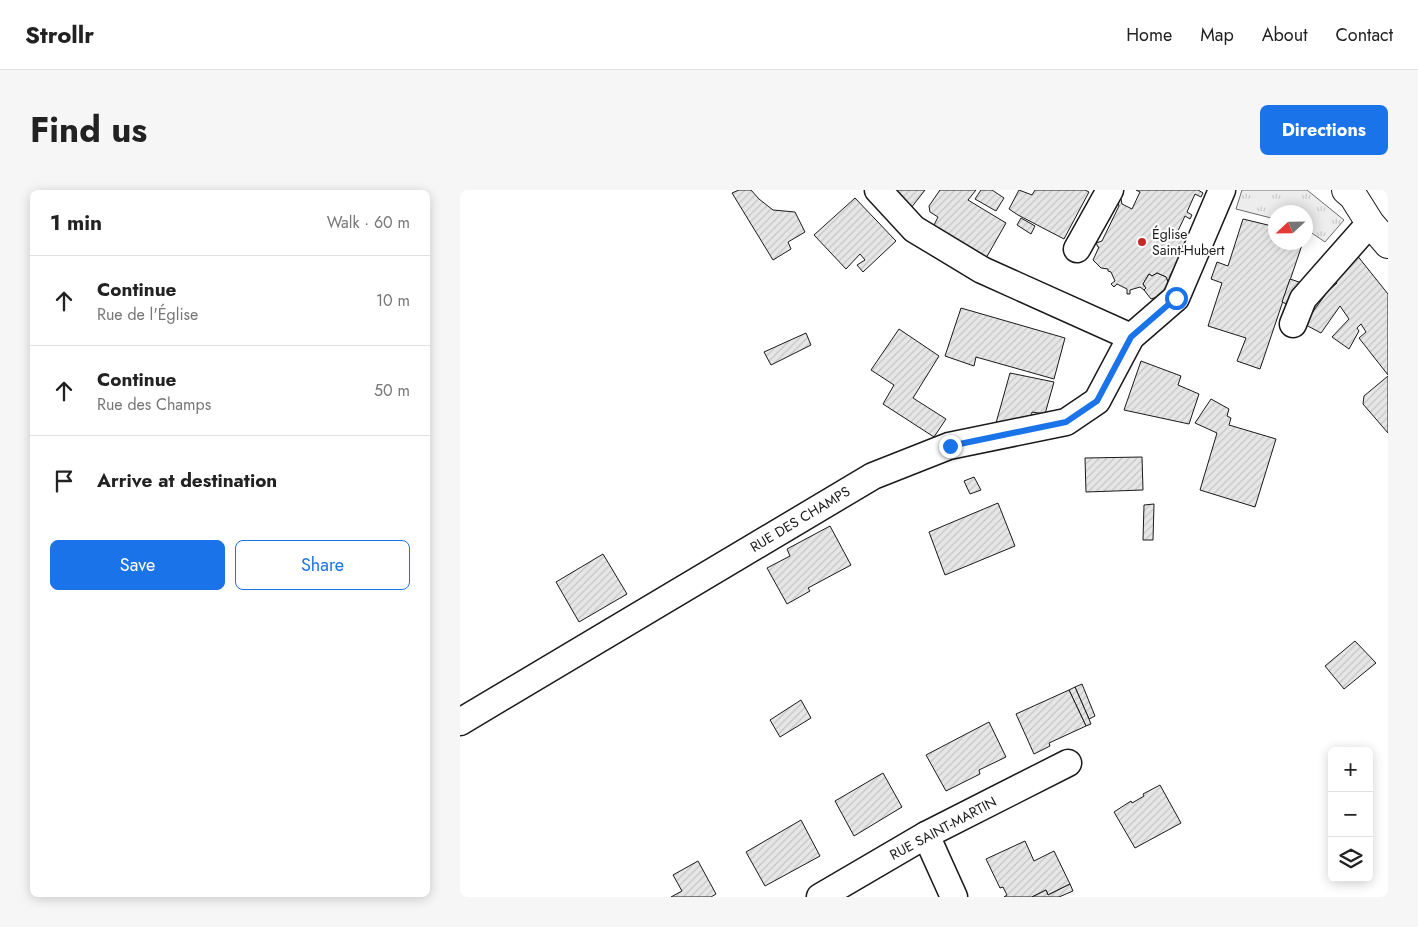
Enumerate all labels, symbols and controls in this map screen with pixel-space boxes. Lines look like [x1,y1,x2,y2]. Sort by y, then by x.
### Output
text: Strollr [25,17,94,52]
text: Home [1126,22,1172,48]
text: Map [1200,22,1234,48]
text: About [1262,22,1307,48]
text: Contact [1335,22,1393,48]
text: Find us [30,105,147,155]
button: Directions [1260,105,1388,155]
north arrow [1268,205,1313,250]
text: 1 min [50,208,102,238]
text: Walk · 60 m [327,211,410,234]
place label: Église Saint-Hubert [1152,224,1225,260]
marker: Église Saint-Hubert [1136,236,1148,248]
text: Continue [97,276,176,303]
icon: ahead [50,287,78,315]
route start [1165,287,1188,310]
text: 10 m [376,289,410,312]
text: Rue de l'Église [97,303,198,326]
text: Continue [97,366,176,393]
icon: ahead [50,377,78,405]
text: 50 m [374,379,410,402]
text: Rue des Champs [97,393,211,416]
route end [939,435,962,458]
icon: arrive [50,467,78,495]
text: Arrive at destination [97,467,277,494]
street label: RUE DES CHAMPS [746,481,854,557]
button: Save [50,540,225,590]
button: Share [235,540,410,590]
map controls [1328,747,1373,882]
button: + [1328,747,1373,792]
street label: RUE SAINT-MARTIN [886,791,1000,865]
button: − [1328,792,1373,837]
button: layers [1328,837,1373,882]

